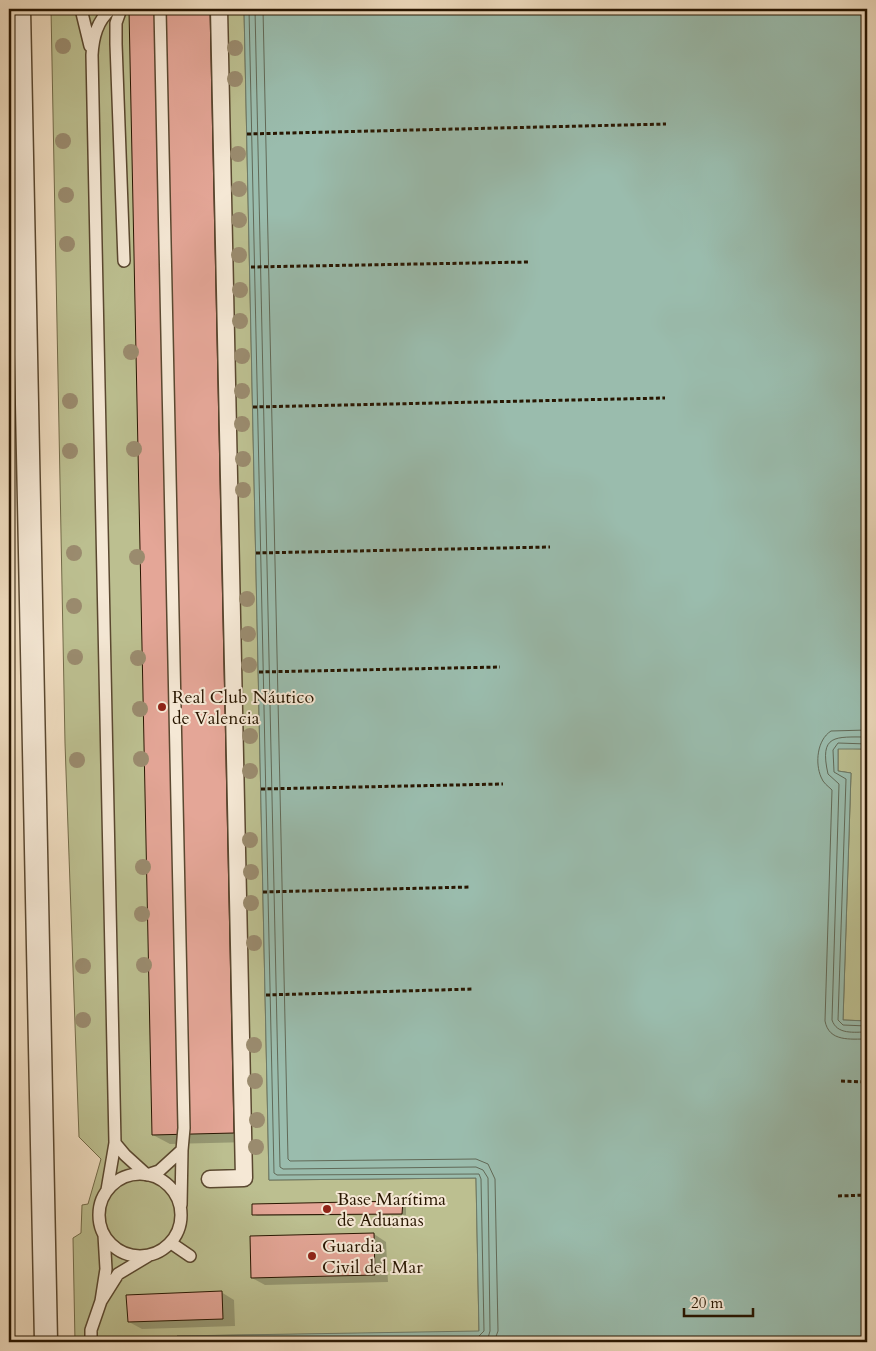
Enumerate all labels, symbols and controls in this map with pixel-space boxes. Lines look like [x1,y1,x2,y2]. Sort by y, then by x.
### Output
place label: Real Club Náutico de Valencia [172,685,315,731]
marker: Real Club Náutico de Valencia [156,701,168,713]
place label: Base Marítima de Aduanas [337,1187,446,1233]
marker: Base Marítima de Aduanas [321,1203,333,1215]
place label: Guardia Civil del Mar [322,1234,423,1280]
marker: Guardia Civil del Mar [306,1250,318,1262]
scale bar [684,1286,752,1318]
text: 20 m [691,1293,723,1313]

